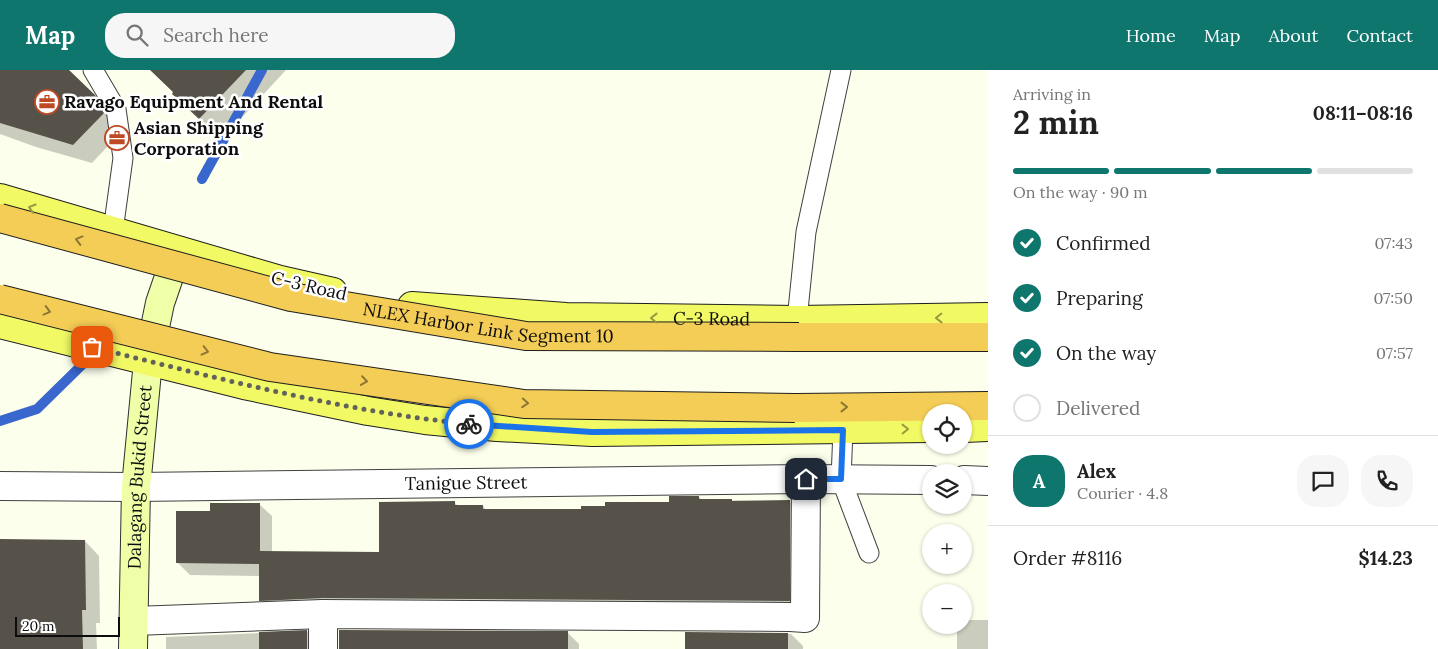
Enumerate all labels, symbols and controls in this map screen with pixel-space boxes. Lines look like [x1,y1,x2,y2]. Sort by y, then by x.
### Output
search box [105,13,455,58]
text: Map [25,20,75,51]
icon: search [123,21,151,49]
text: Search here [163,23,269,47]
text: Home [1126,24,1176,47]
text: Map [1204,24,1240,47]
text: About [1268,24,1318,47]
text: Contact [1346,24,1413,47]
text: Arriving in [1013,84,1091,104]
office icon: Ravago Equipment And Rental [34,89,60,115]
place label: Ravago Equipment And Rental [64,90,323,113]
text: 08:11–08:16 [1313,101,1413,125]
text: 2 min [1013,102,1099,143]
place label: Asian Shipping Corporation [134,116,264,160]
office icon: Asian Shipping Corporation [104,125,130,151]
text: On the way · 90 m [1013,182,1148,202]
one-way arrow [29,203,37,213]
icon: check [1013,229,1041,257]
text: Confirmed [1056,231,1151,255]
text: 07:43 [1374,233,1413,253]
one-way arrow [74,235,83,246]
street label: C-3 Road [269,266,350,305]
icon: check [1013,284,1041,312]
text: Preparing [1056,286,1143,310]
text: 07:50 [1373,288,1413,308]
street label: NLEX Harbor Link Segment 10 [361,297,614,347]
one-way arrow [43,305,52,316]
street label: C-3 Road [673,306,751,330]
one-way arrow [650,313,658,324]
one-way arrow [935,313,943,323]
pin [71,326,113,368]
icon: bag [78,333,106,361]
icon: check [1013,339,1041,367]
text: On the way [1056,341,1156,365]
text: 07:57 [1376,343,1413,363]
one-way arrow [200,345,209,356]
one-way arrow [360,375,369,385]
street label: Dalagang Bukid Street [122,384,157,570]
text: Delivered [1056,396,1140,420]
one-way arrow [521,398,529,409]
courier [444,399,494,449]
one-way arrow [840,402,848,412]
map controls [922,404,972,634]
button: locate [922,404,972,454]
icon: bike [455,410,483,438]
one-way arrow [901,424,909,434]
button: chat [1297,455,1349,507]
button: phone [1361,455,1413,507]
pin [785,458,827,500]
text: Alex [1077,459,1116,483]
button: layers [922,464,972,514]
icon: home [792,465,820,493]
text: A [1033,469,1045,493]
street label: Tanigue Street [405,470,527,495]
text: Courier · 4.8 [1077,483,1168,503]
button: + [922,524,972,574]
text: Order #8116 [1013,546,1122,570]
text: $14.23 [1359,546,1413,570]
button: − [922,584,972,634]
scale bar [15,614,120,637]
text: 20 m [22,617,54,635]

